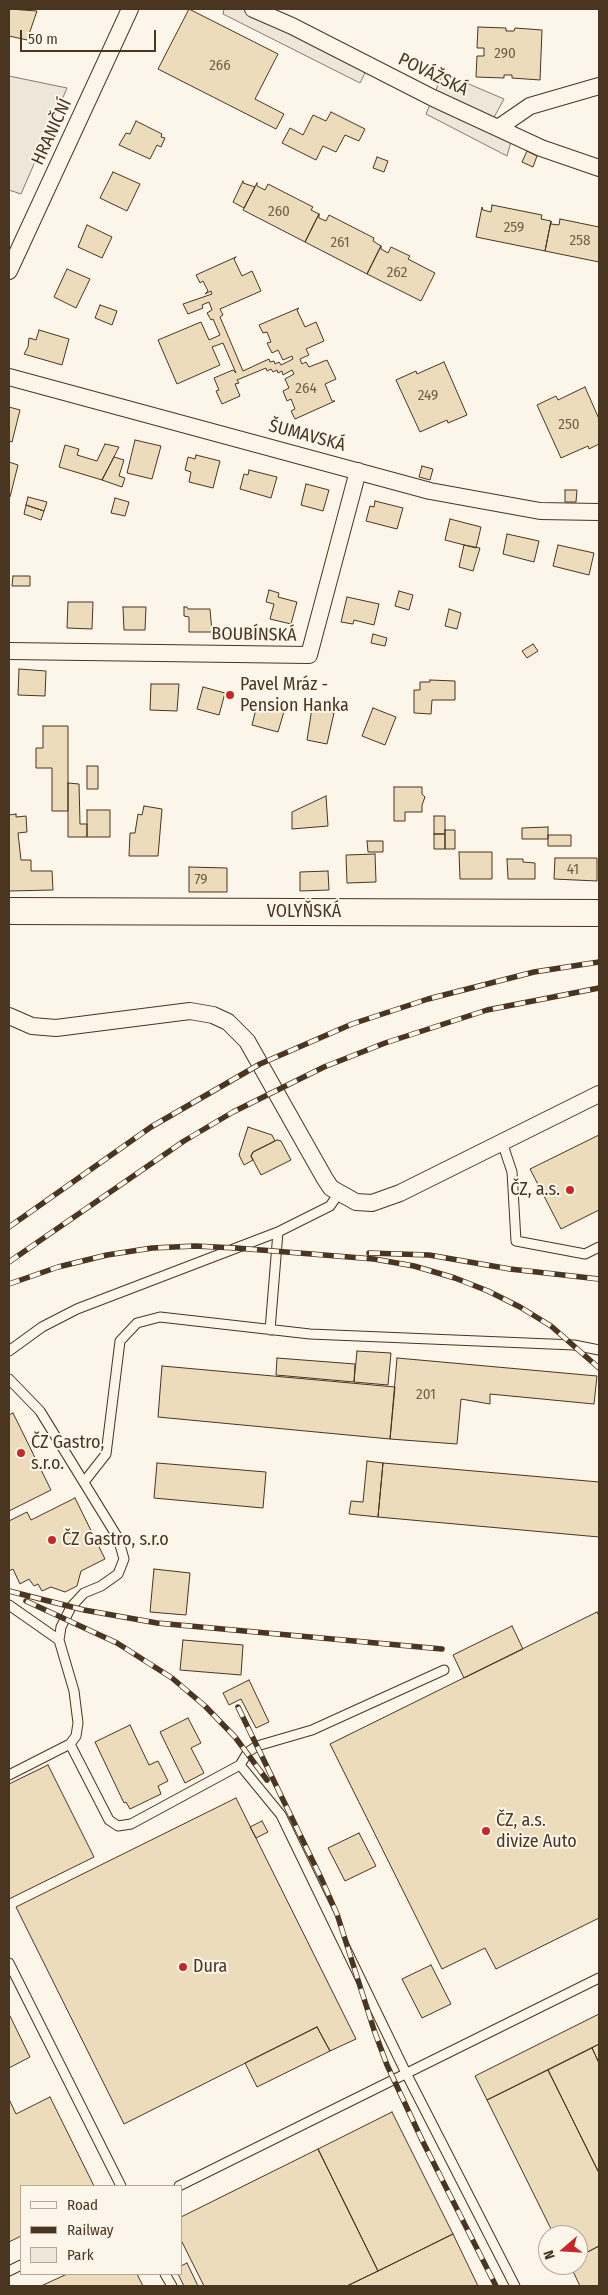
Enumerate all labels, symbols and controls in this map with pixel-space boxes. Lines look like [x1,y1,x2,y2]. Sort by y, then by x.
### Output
scale bar [22,20,159,52]
text: 50 m [28,30,58,48]
house number: 290 [494,45,516,63]
street label: POVÁŽSKÁ [394,49,472,101]
house number: 266 [209,57,231,75]
street label: HRANIČNÍ [27,95,77,169]
house number: 260 [268,203,290,221]
house number: 259 [504,219,524,237]
house number: 258 [570,232,590,250]
house number: 261 [330,234,350,252]
house number: 262 [387,264,407,282]
house number: 264 [295,380,317,398]
house number: 249 [418,387,438,405]
street label: ŠUMAVSKÁ [266,415,348,457]
house number: 250 [558,416,580,434]
street label: BOUBÍNSKÁ [211,623,297,647]
place label: Pavel Mráz - Pension Hanka [240,674,349,716]
marker: Pavel Mráz - Pension Hanka [224,689,236,701]
house number: 41 [567,861,579,879]
house number: 79 [194,871,208,889]
street label: VOLYŇSKÁ [267,901,341,923]
place label: ČZ, a.s. [510,1179,560,1201]
marker: ČZ, a.s. [564,1184,576,1196]
house number: 201 [416,1386,436,1404]
place label: ČZ Gastro, s.r.o. [31,1432,104,1475]
marker: ČZ Gastro, s.r.o. [15,1447,27,1459]
place label: ČZ Gastro, s.r.o [62,1529,169,1551]
marker: ČZ Gastro, s.r.o [46,1534,58,1546]
place label: ČZ, a.s. divize Auto [496,1810,577,1852]
marker: ČZ, a.s. divize Auto [480,1825,492,1837]
place label: Dura [193,1956,227,1978]
marker: Dura [177,1961,189,1973]
legend [20,2185,182,2275]
text: Road [67,2196,98,2214]
text: Railway [67,2221,114,2239]
north arrow [538,2225,588,2275]
text: Park [67,2246,94,2264]
text: N [540,2248,559,2261]

